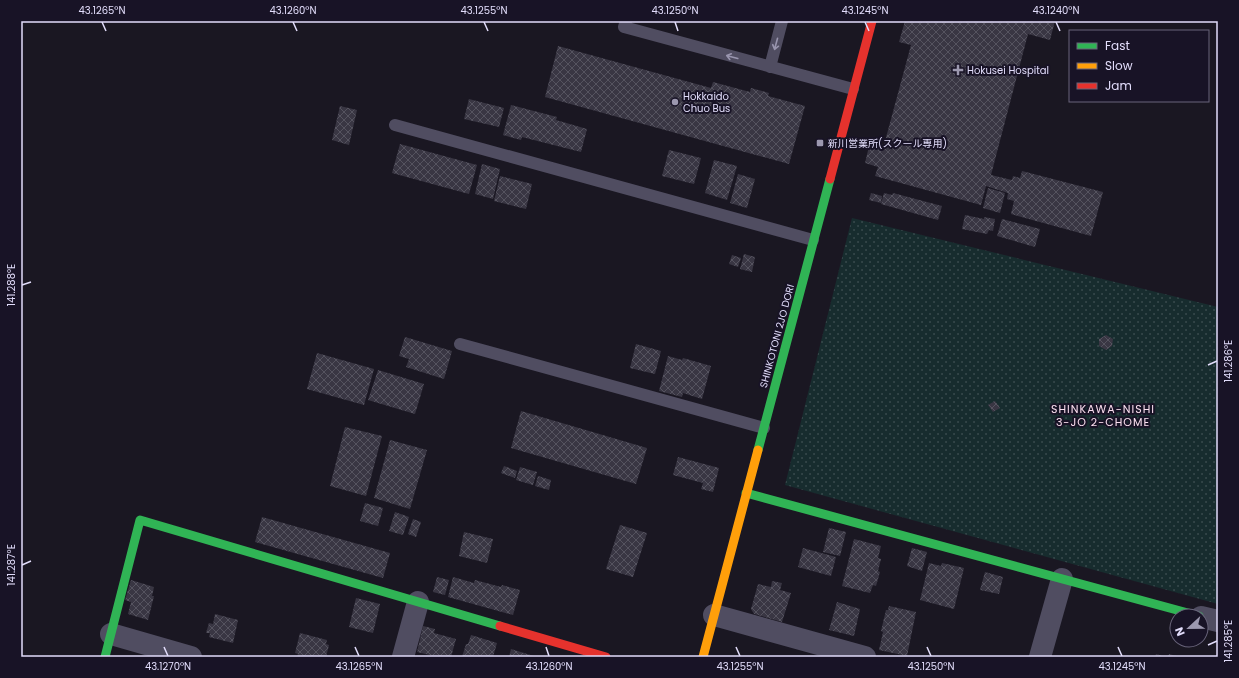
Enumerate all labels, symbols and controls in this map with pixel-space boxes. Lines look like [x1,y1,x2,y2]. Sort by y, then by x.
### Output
text: 43.1265°N [79,3,126,18]
text: 43.1260°N [270,3,317,18]
text: 43.1255°N [461,3,507,18]
text: 43.1250°N [652,3,698,18]
text: 43.1245°N [842,3,888,18]
text: 43.1240°N [1033,3,1079,18]
legend [1069,30,1209,102]
one-way arrow [772,37,779,50]
text: Fast [1105,37,1130,54]
one-way arrow [726,52,739,60]
text: Slow [1105,57,1133,74]
place label: Hokusei Hospital [967,63,1049,78]
marker: Hokusei Hospital [952,64,964,76]
text: Jam [1105,77,1132,94]
place label: Hokkaido Chuo Bus [683,89,730,116]
marker: Hokkaido Chuo Bus [670,97,680,107]
place label: 新川営業所(スクール専用) [828,136,947,151]
marker: 新川営業所(スクール専用) [815,138,825,148]
text: 141.288°E [4,264,19,306]
street label: SHINKOTONI 2JO DORI [756,283,798,389]
text: 141.286°E [1221,340,1236,382]
district label: SHINKAWA-NISHI 3-JO 2-CHOME [1051,401,1155,430]
text: 141.287°E [4,544,19,586]
north arrow [1169,608,1209,648]
text: 141.285°E [1221,620,1236,662]
text: N [1171,625,1189,639]
text: 43.1270°N [145,659,191,674]
text: 43.1265°N [336,659,383,674]
text: 43.1260°N [526,659,573,674]
text: 43.1255°N [717,659,763,674]
text: 43.1250°N [908,659,954,674]
text: 43.1245°N [1099,659,1145,674]

